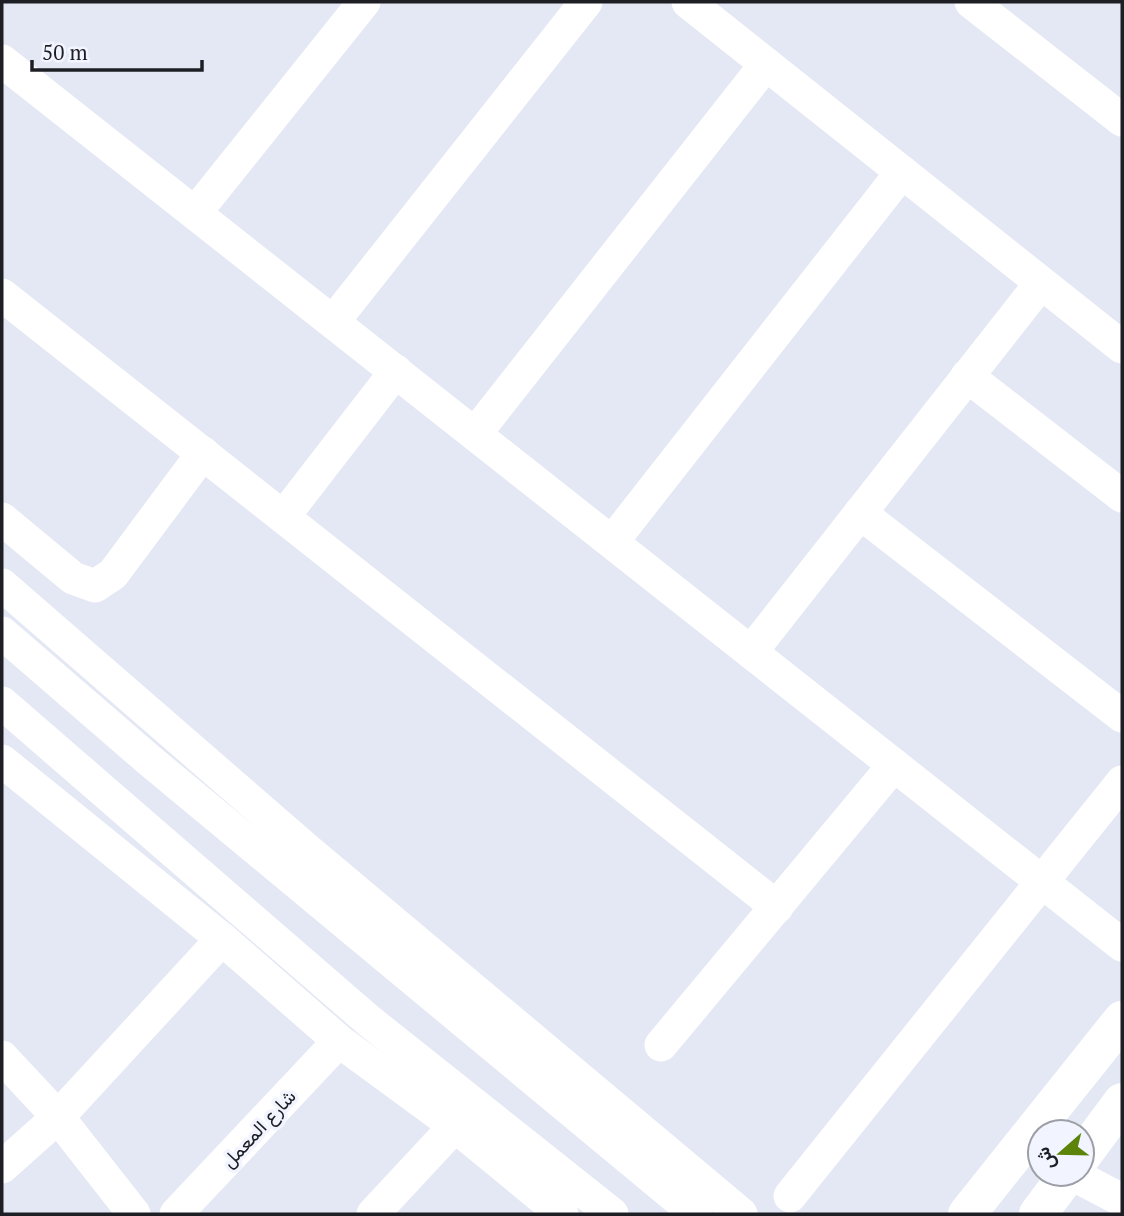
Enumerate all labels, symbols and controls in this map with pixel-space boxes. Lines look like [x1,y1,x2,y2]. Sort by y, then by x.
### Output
scale bar [32,28,201,72]
text: 50 m [42,38,88,66]
street label: شارع المعمل [215,1084,301,1173]
north arrow [1026,1118,1096,1188]
text: ش [1029,1144,1060,1174]

